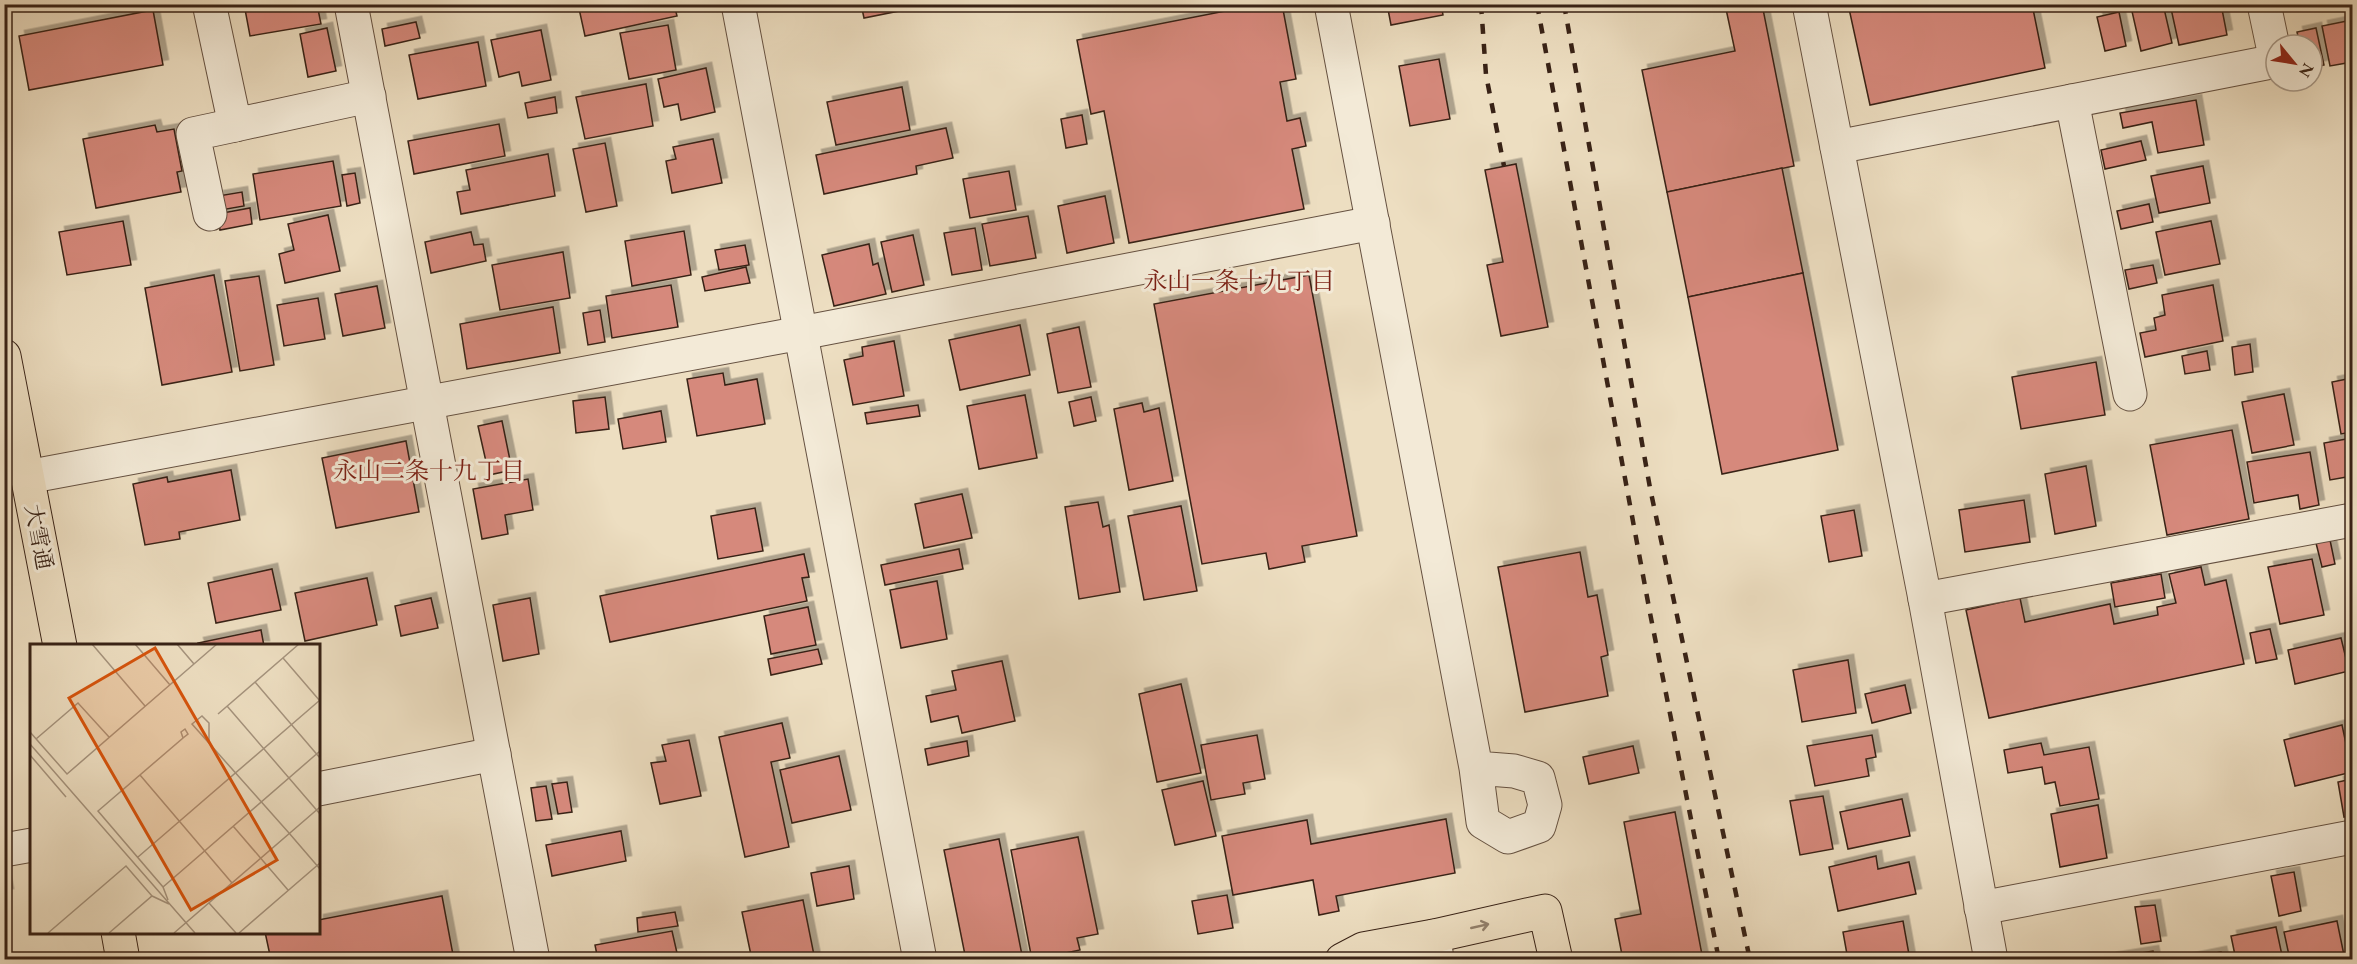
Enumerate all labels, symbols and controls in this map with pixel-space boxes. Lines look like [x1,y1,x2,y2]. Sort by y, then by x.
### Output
north arrow [2264,33,2324,93]
text: N [2294,59,2319,81]
district label: 永山一条十九丁目 [1143,265,1335,296]
district label: 永山二条十九丁目 [333,455,525,486]
street label: 大雪通 [18,502,60,572]
inset map [30,644,320,934]
one-way arrow [1470,919,1489,931]

